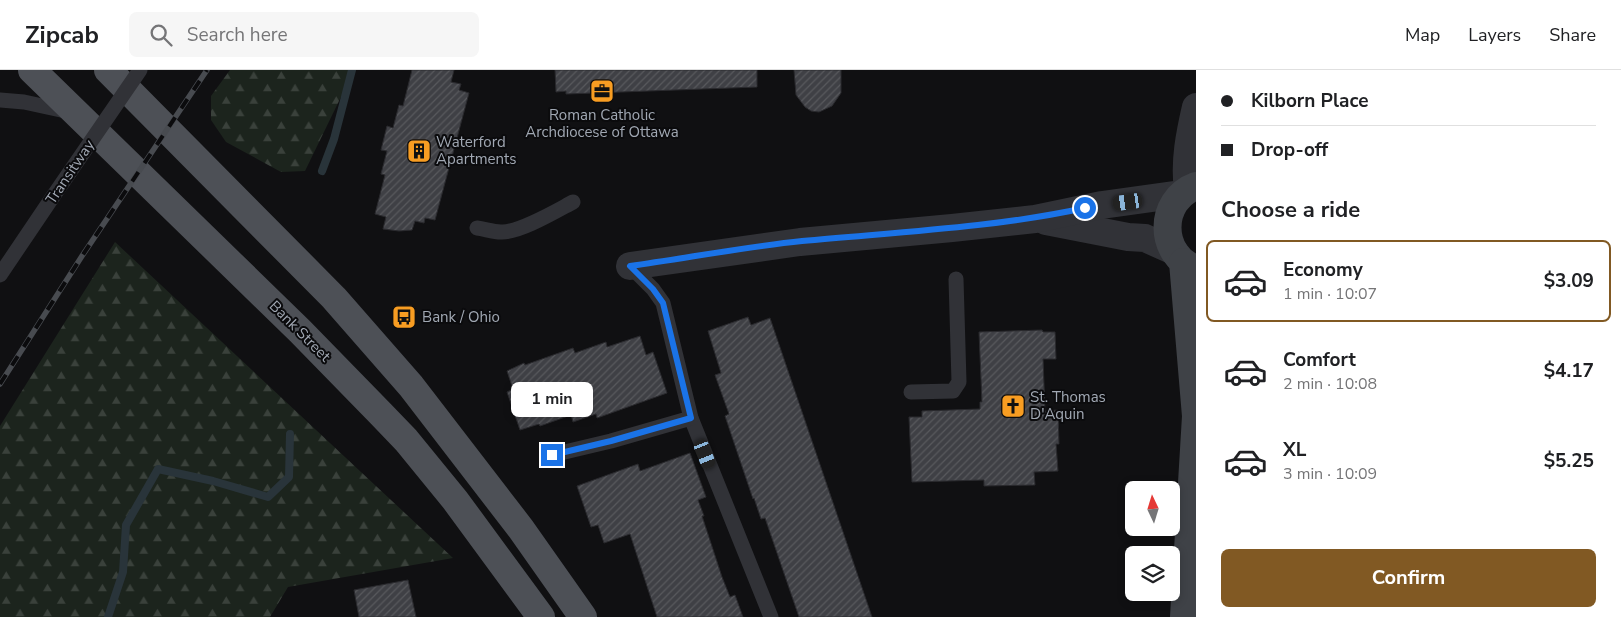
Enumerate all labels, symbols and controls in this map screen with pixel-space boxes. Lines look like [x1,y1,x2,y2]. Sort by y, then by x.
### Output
search box [129,12,479,57]
text: Zipcab [25,19,99,51]
icon: search [147,21,175,49]
text: Search here [187,22,288,48]
text: Map [1405,23,1440,47]
text: Layers [1468,23,1521,47]
text: Share [1549,23,1596,47]
office icon: Roman Catholic Archdiocese of Ottawa [589,78,615,104]
text: Kilborn Place [1251,88,1368,114]
place label: Roman Catholic Archdiocese of Ottawa [525,105,679,142]
place label: Waterford Apartments [436,132,516,169]
street label: Transitway [41,136,99,208]
text: Drop-off [1251,137,1328,163]
building icon: Waterford Apartments [406,138,432,164]
car [1112,192,1143,212]
text: Choose a ride [1221,195,1360,225]
route start [1074,197,1096,219]
text: Economy [1283,257,1363,283]
icon: car [1223,259,1268,304]
text: $3.09 [1544,268,1594,294]
text: 1 min · 10:07 [1283,283,1377,305]
street label: Bank Street [265,296,335,366]
bus stop icon: Bank / Ohio [391,304,417,330]
place label: Bank / Ohio [422,307,500,327]
text: Comfort [1283,347,1356,373]
icon: car [1223,349,1268,394]
text: $4.17 [1544,358,1594,384]
text: 2 min · 10:08 [1283,373,1377,395]
callout: 1 min [511,382,593,418]
place label: St. Thomas D'Aquin [1030,387,1106,424]
text: 1 min [531,388,573,410]
church icon: St. Thomas D'Aquin [1000,393,1026,419]
car [692,437,717,471]
text: XL [1283,437,1306,463]
icon: car [1223,439,1268,484]
route end [541,444,563,466]
text: $5.25 [1544,448,1594,474]
text: 3 min · 10:09 [1283,463,1377,485]
north arrow [1125,481,1180,536]
map controls [1125,481,1180,601]
button: layers [1125,546,1180,601]
button: Confirm [1221,549,1596,607]

